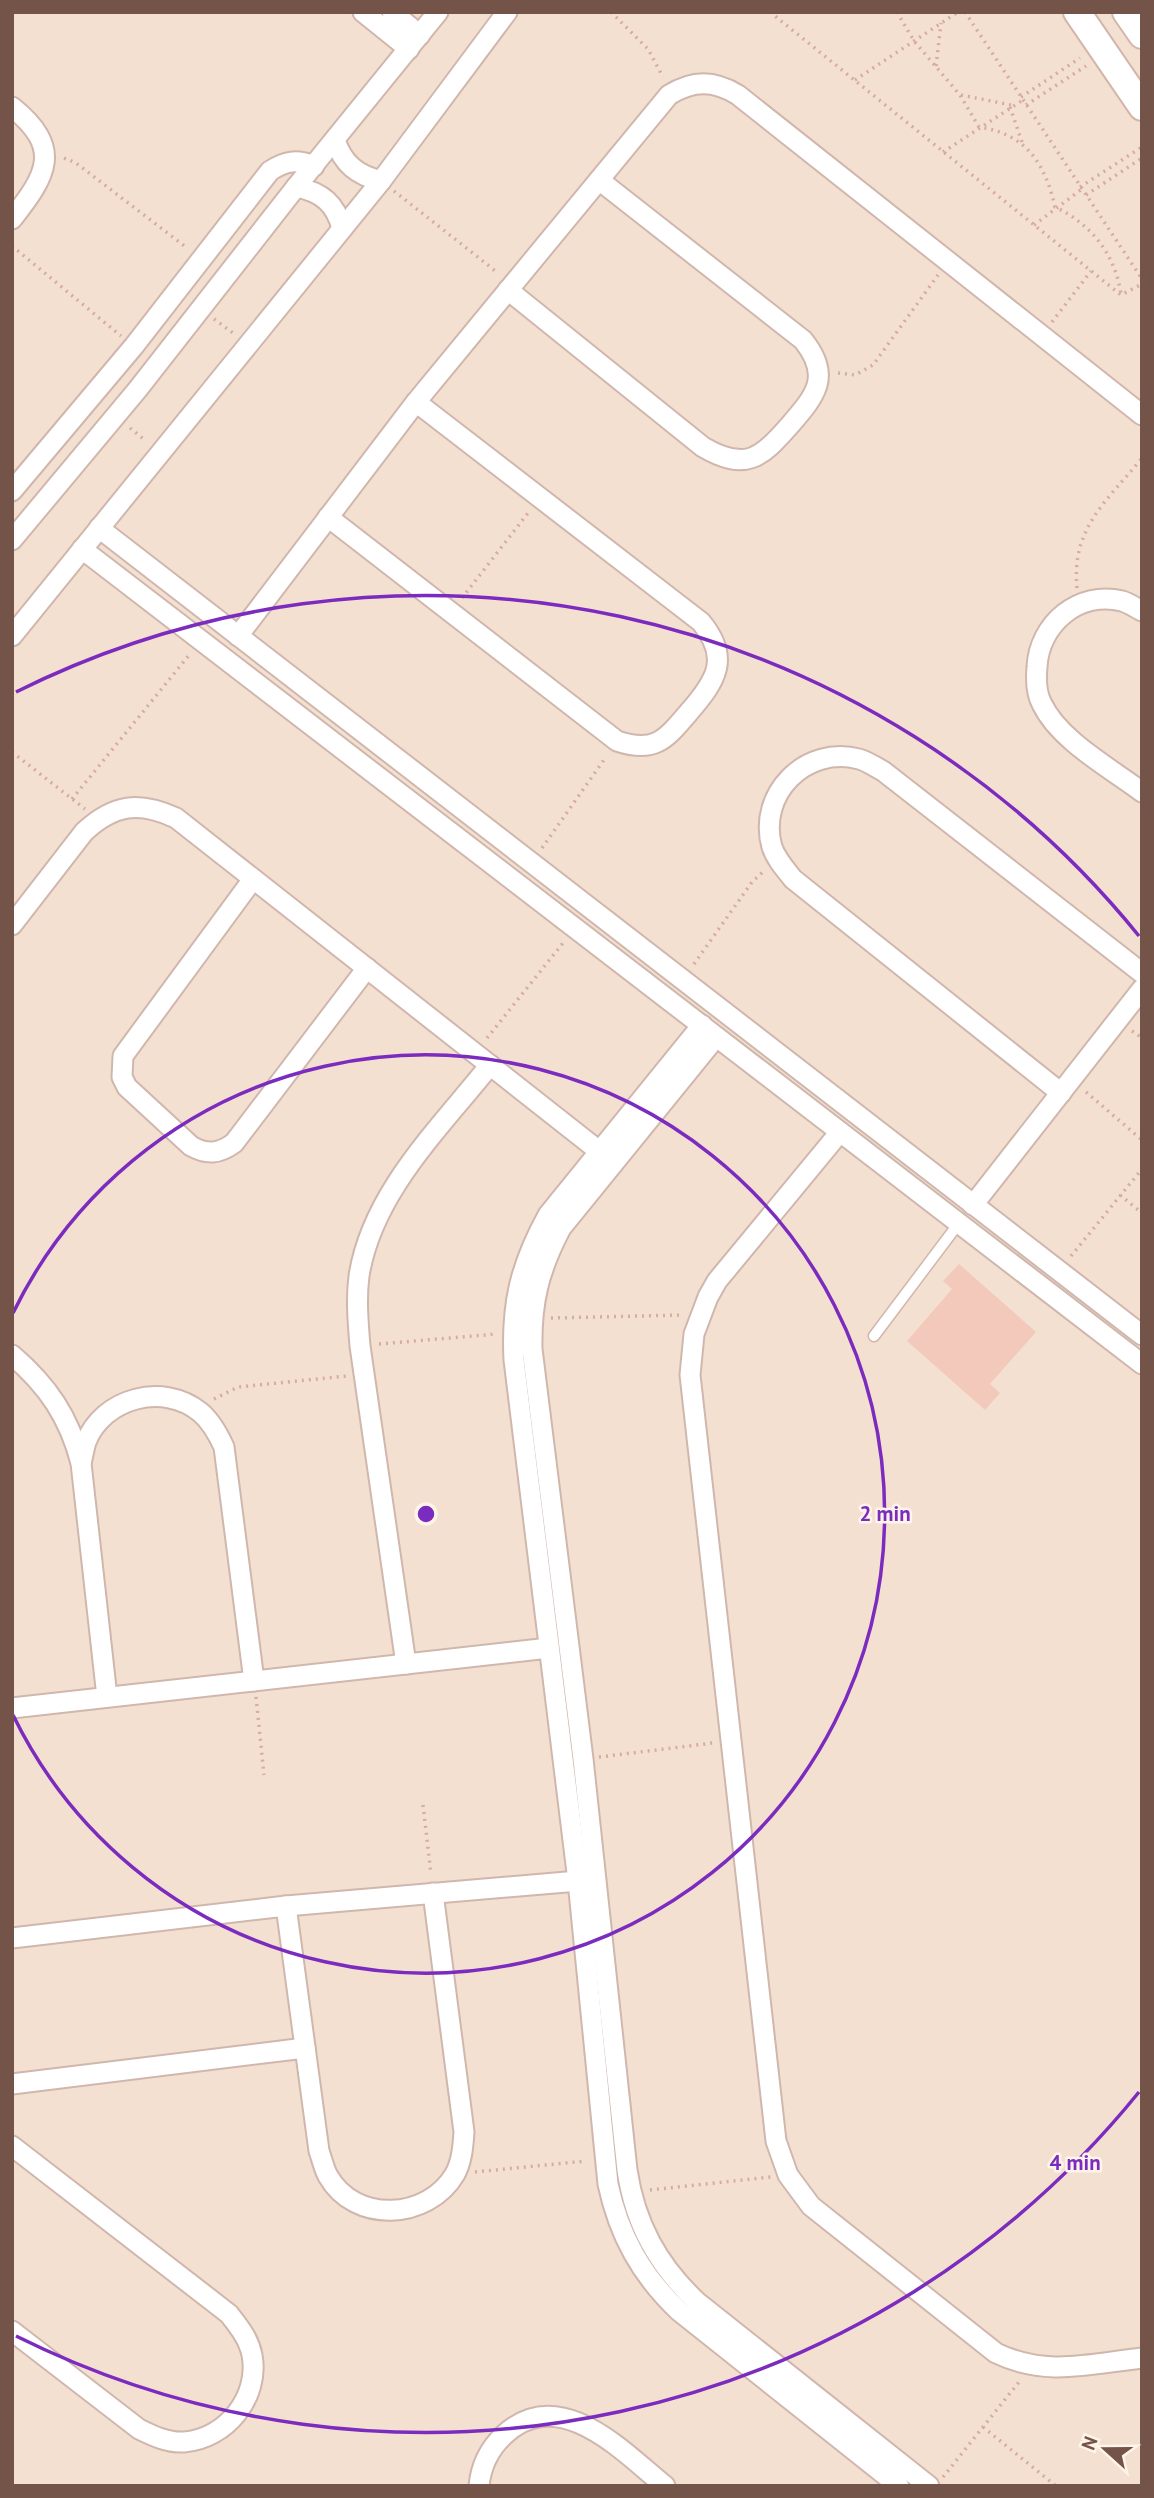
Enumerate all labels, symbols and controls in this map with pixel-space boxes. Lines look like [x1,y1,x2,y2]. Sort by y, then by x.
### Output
text: 2 min [859,1500,911,1527]
centre of rings [414,1502,438,1526]
text: 4 min [1049,2149,1101,2176]
north arrow [1070,2414,1140,2484]
text: N [1076,2433,1103,2453]

